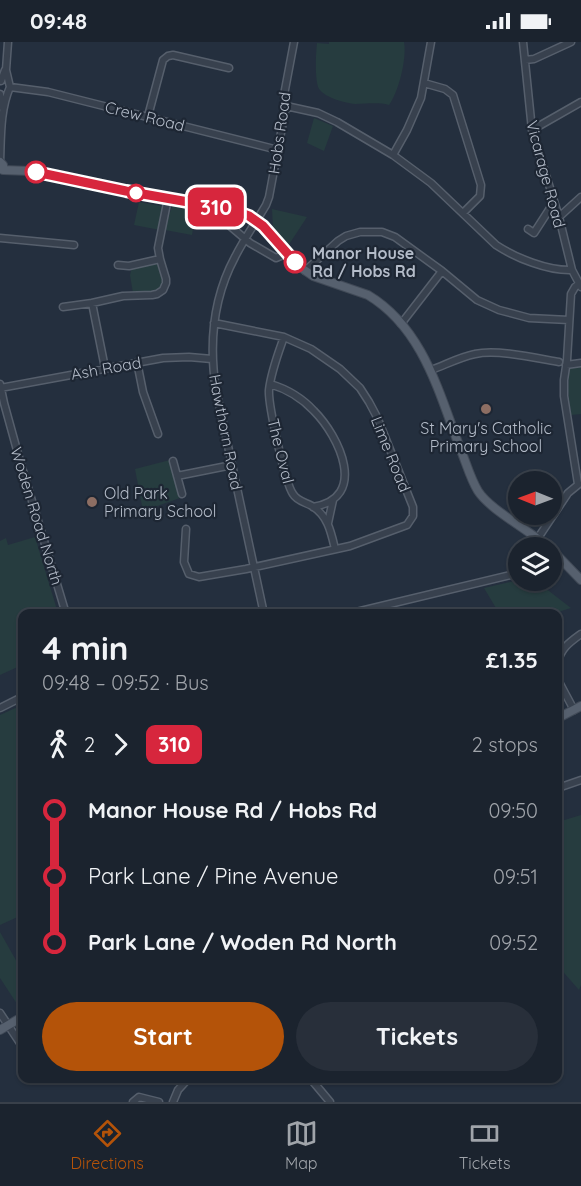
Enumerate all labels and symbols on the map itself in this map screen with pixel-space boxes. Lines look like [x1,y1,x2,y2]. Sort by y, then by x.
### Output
street label: Hobs Road [263,91,295,175]
street label: Crew Road [103,96,187,136]
street label: Vicarage Road [522,118,570,230]
unlabelled marker [25,161,47,183]
unlabelled marker [127,184,145,202]
line badge: 310 [182,188,250,226]
place label: Manor House Rd / Hobs Rd [312,243,416,281]
marker: Manor House Rd / Hobs Rd [284,251,306,273]
street label: Ash Road [69,352,143,384]
street label: Hawthorn Road [205,372,247,492]
marker: St Mary's Catholic Primary School [479,402,493,416]
street label: Lime Road [367,413,415,495]
street label: The Oval [263,416,299,486]
place label: St Mary's Catholic Primary School [420,418,552,456]
street label: Woden Road North [6,445,68,587]
north arrow [508,471,562,525]
place label: Old Park Primary School [104,483,216,521]
marker: Old Park Primary School [85,495,99,509]

